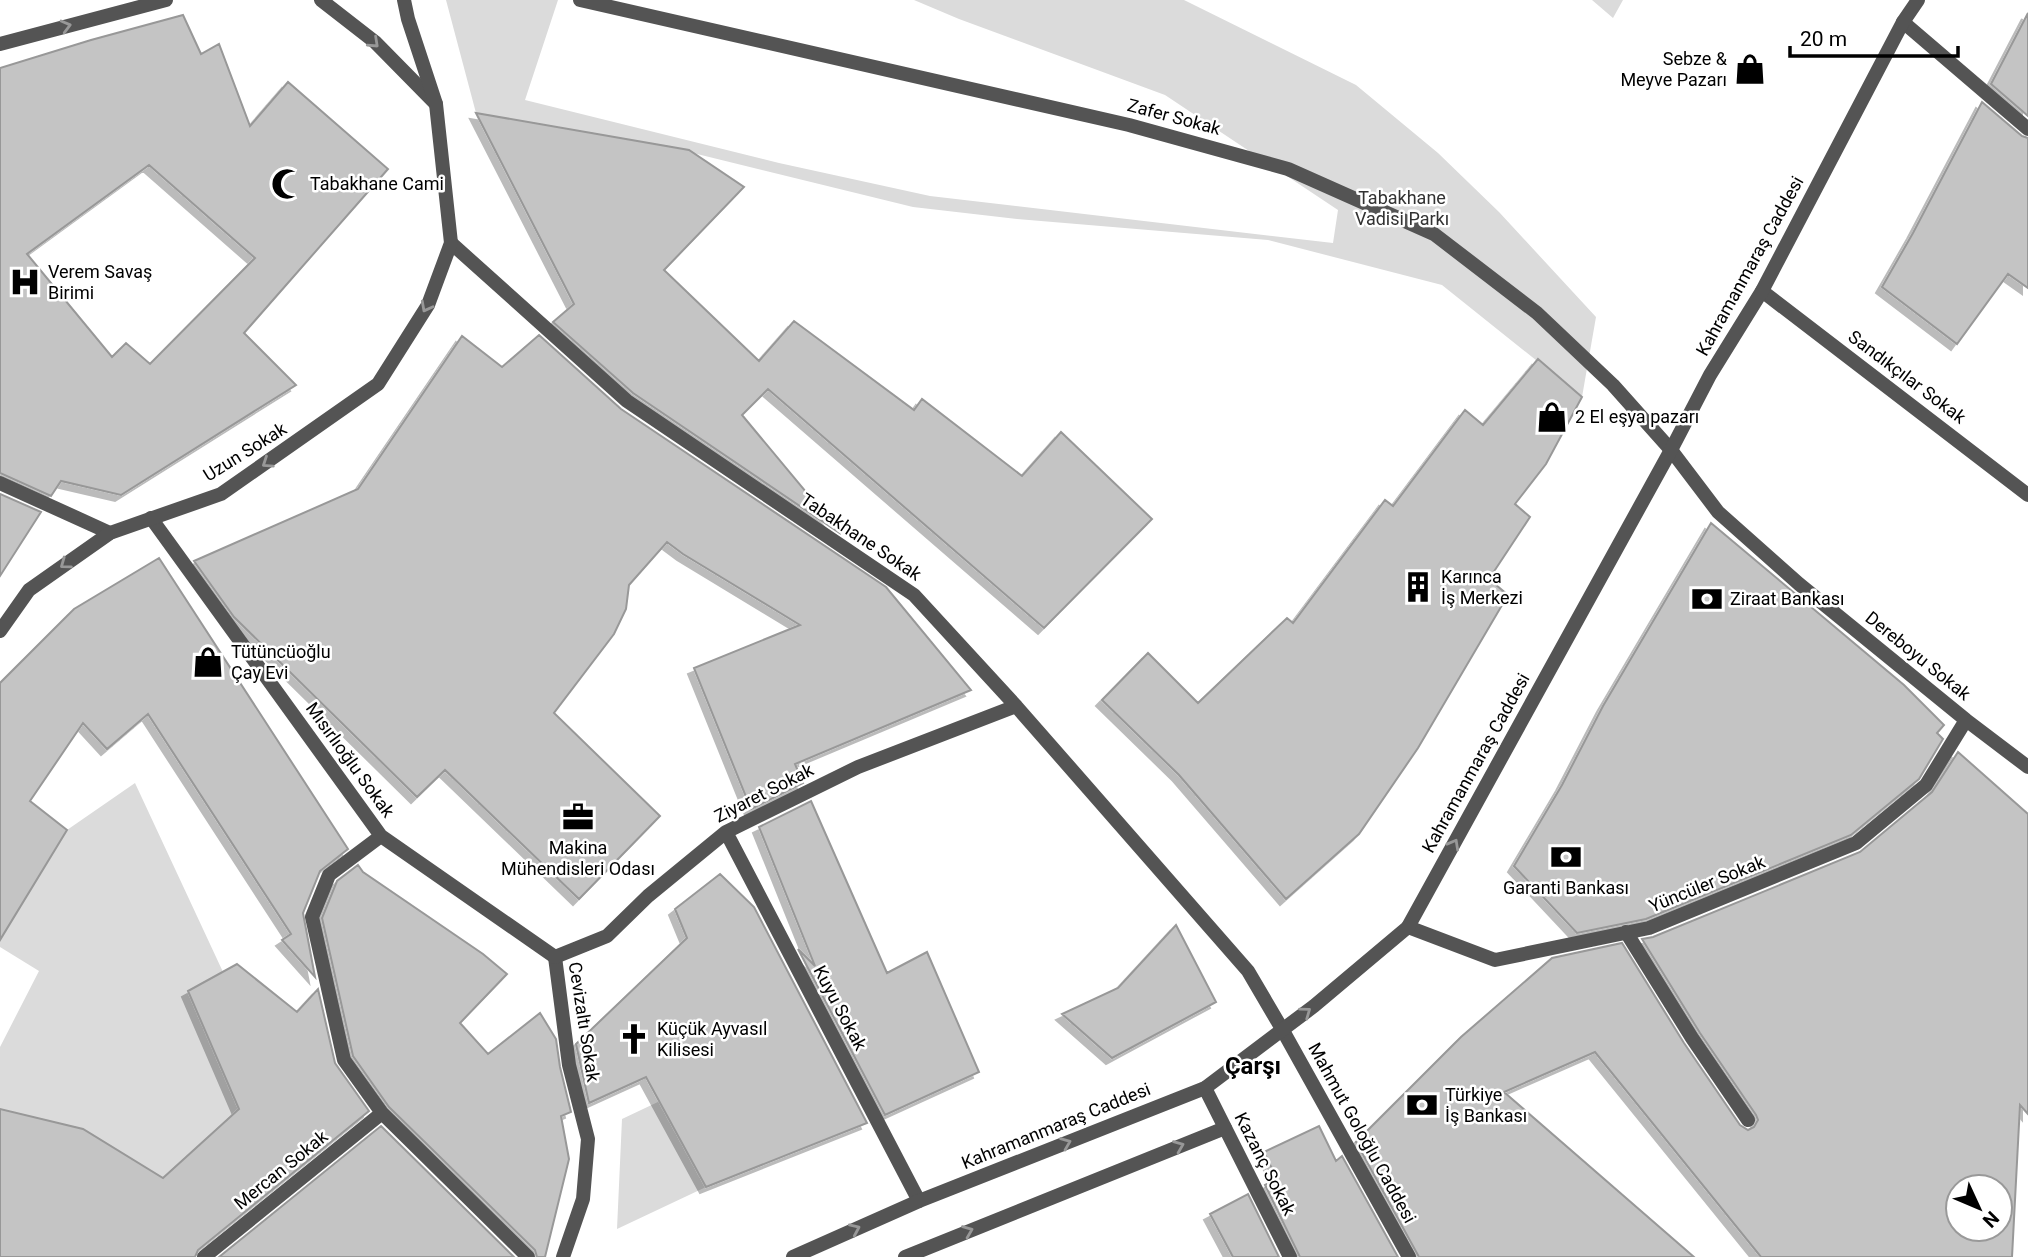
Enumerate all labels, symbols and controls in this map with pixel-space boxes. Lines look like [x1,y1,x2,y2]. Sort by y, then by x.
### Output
scale bar [1790,14,1958,58]
one-way arrow [60,20,72,35]
text: 20 m [1800,27,1847,51]
one-way arrow [366,35,379,47]
place label: Sebze & Meyve Pazarı [1620,48,1728,90]
shop icon: Sebze & Meyve Pazarı [1733,52,1767,86]
street label: Zafer Sokak [1125,94,1224,139]
mosque icon: Tabakhane Cami [270,167,304,201]
street label: Kahramanmaraş Caddesi [1691,172,1808,359]
place label: Tabakhane Cami [310,173,444,194]
park label: Tabakhane Vadisi Parkı [1355,187,1449,229]
place label: Verem Savaş Birimi [48,261,152,303]
hospital icon: Verem Savaş Birimi [8,265,42,299]
one-way arrow [421,299,434,312]
street label: Sandıkçılar Sokak [1844,326,1971,428]
shop icon: 2 El eşya pazarı [1535,400,1569,434]
place label: 2 El eşya pazarı [1575,406,1699,427]
street label: Uzun Sokak [199,417,291,485]
one-way arrow [262,455,275,467]
street label: Tabakhane Sokak [797,488,926,585]
one-way arrow [60,556,73,568]
place label: Karınca İş Merkezi [1441,566,1523,608]
building icon: Karınca İş Merkezi [1401,570,1435,604]
bank icon: Ziraat Bankası [1690,582,1724,616]
place label: Ziraat Bankası [1730,588,1844,609]
street label: Dereboyu Sokak [1862,607,1976,705]
place label: Tütüncüoğlu Çay Evi [231,641,331,683]
shop icon: Tütüncüoğlu Çay Evi [191,645,225,679]
street label: Kahramanmaraş Caddesi [1417,669,1534,856]
street label: Mısırlıoğlu Sokak [302,698,400,822]
street label: Ziyaret Sokak [711,758,818,826]
office icon: Makina Mühendisleri Odası [561,800,595,834]
place label: Makina Mühendisleri Odası [501,837,655,879]
one-way arrow [1445,838,1459,851]
bank icon: Garanti Bankası [1549,840,1583,874]
street label: Yüncüler Sokak [1646,850,1769,916]
place label: Garanti Bankası [1503,877,1629,898]
street label: Cevizaltı Sokak [565,960,604,1084]
street label: Kuyu Sokak [809,962,872,1054]
one-way arrow [1298,1008,1311,1020]
place label: Küçük Ayvasıl Kilisesi [657,1018,767,1060]
church icon: Küçük Ayvasıl Kilisesi [617,1022,651,1056]
street label: Mahmut Goloğlu Caddesi [1304,1039,1421,1226]
district label: Çarşı [1225,1052,1281,1080]
street label: Kahramanmaraş Caddesi [958,1078,1153,1173]
place label: Türkiye İş Bankası [1445,1084,1527,1126]
bank icon: Türkiye İş Bankası [1405,1088,1439,1122]
street label: Kazanç Sokak [1231,1109,1301,1219]
street label: Mercan Sokak [230,1125,332,1214]
one-way arrow [1059,1138,1071,1152]
one-way arrow [1172,1141,1184,1155]
north arrow [1944,1173,2014,1243]
text: N [1978,1207,2004,1232]
one-way arrow [848,1223,860,1237]
one-way arrow [961,1226,973,1240]

